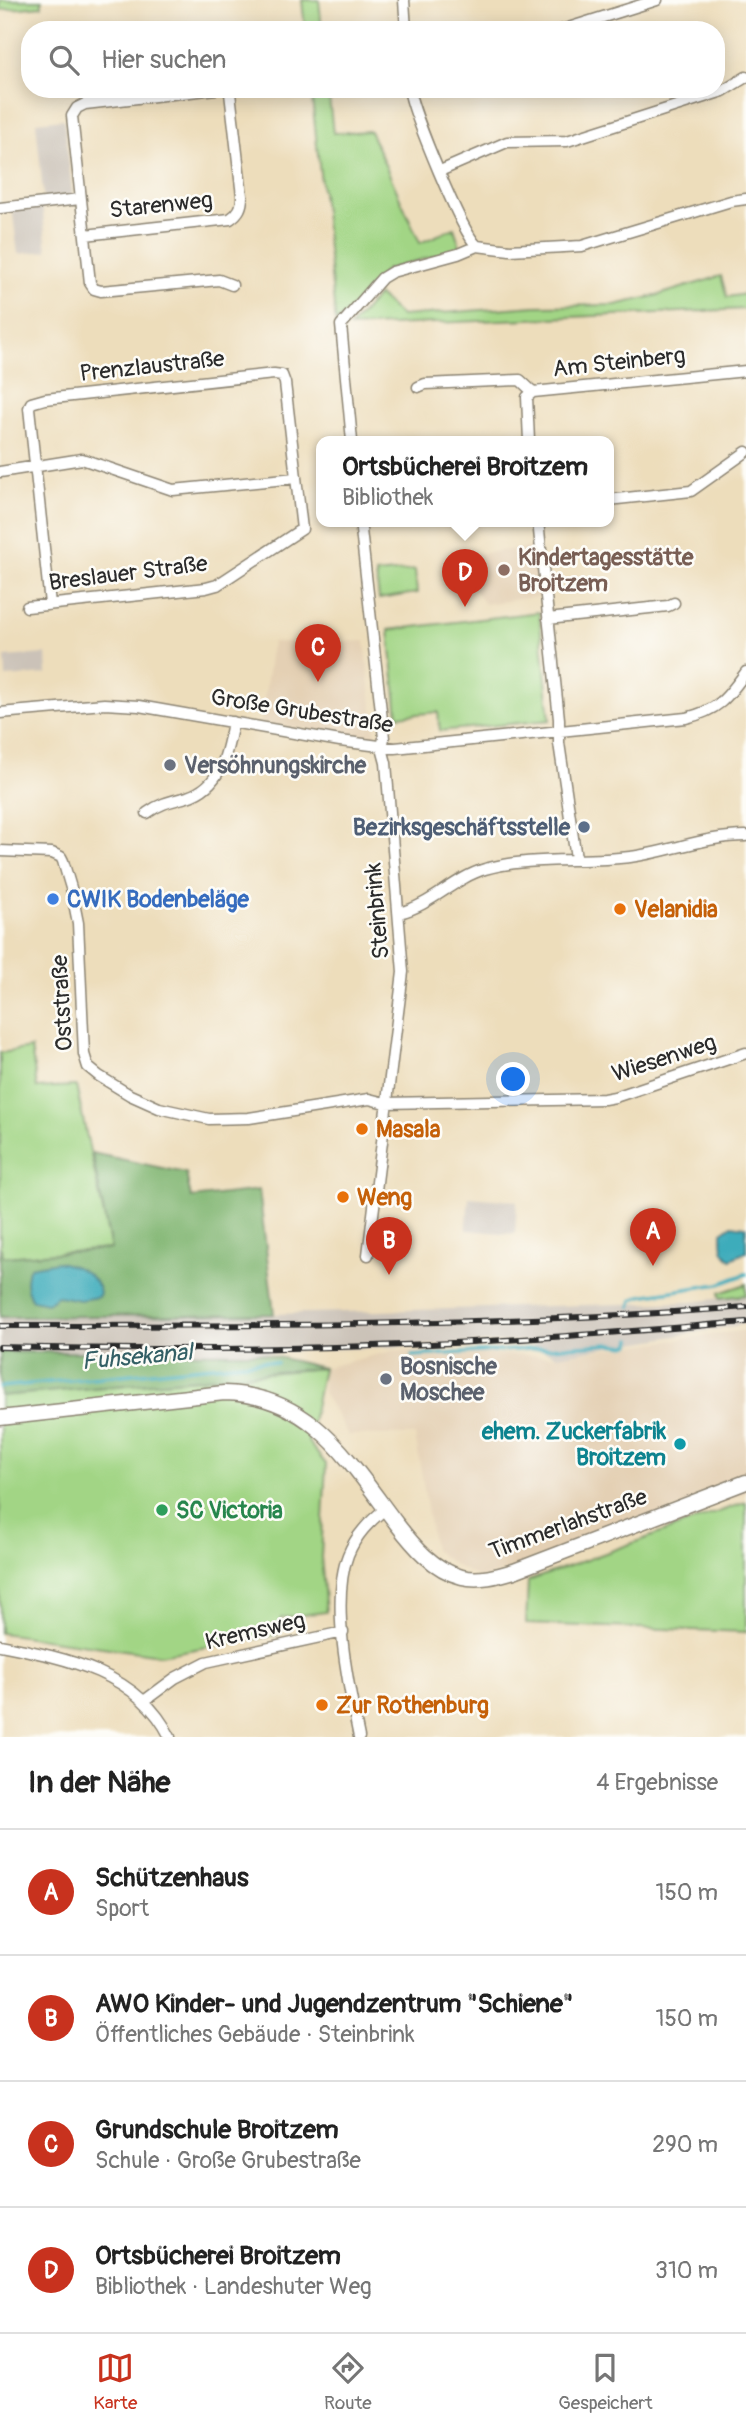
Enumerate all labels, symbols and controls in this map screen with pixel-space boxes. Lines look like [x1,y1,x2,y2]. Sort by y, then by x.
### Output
search box [21,21,725,98]
icon: search [45,41,83,79]
text: Hier suchen [101,44,226,76]
street label: Starenweg [108,185,214,225]
street label: Am Steinberg [551,341,687,383]
street label: Prenzlaustraße [78,344,227,388]
popup [316,436,614,527]
text: Ortsbücherei Broitzem [342,451,588,483]
text: Bibliothek [342,483,433,512]
place label: Kindertagesstätte Broitzem [518,543,694,598]
street label: Breslauer Straße [47,549,210,597]
pin: D [442,549,488,607]
marker: Kindertagesstätte Broitzem [496,562,512,578]
pin: C [295,624,341,682]
street label: Große Grubestraße [209,682,396,740]
place label: Versöhnungskirche [184,751,367,780]
marker: Versöhnungskirche [162,757,178,773]
place label: Bezirksgeschäftsstelle [353,813,571,842]
marker: Bezirksgeschäftsstelle [576,819,592,835]
street label: Steinbrink [358,861,396,961]
place label: CWIK Bodenbeläge [67,885,250,914]
marker: CWIK Bodenbeläge [45,891,61,907]
place label: Velanidia [634,895,718,924]
marker: Velanidia [612,901,628,917]
street label: Oststraße [45,953,79,1052]
street label: Wiesenweg [608,1028,720,1088]
your location [496,1062,530,1096]
place label: Masala [376,1115,441,1144]
marker: Masala [354,1121,370,1137]
place label: Weng [357,1183,413,1212]
marker: Weng [335,1189,351,1205]
pin: A [630,1208,676,1266]
pin: B [366,1217,412,1275]
water label: Fuhsekanal [80,1338,196,1376]
place label: Bosnische Moschee [400,1352,498,1407]
marker: Bosnische Moschee [378,1371,394,1387]
place label: ehem. Zuckerfabrik Broitzem [481,1417,666,1472]
marker: ehem. Zuckerfabrik Broitzem [672,1436,688,1452]
street label: Timmerlahstraße [485,1482,652,1566]
place label: SC Victoria [176,1496,283,1525]
marker: SC Victoria [154,1502,170,1518]
street label: Kremsweg [202,1605,308,1657]
place label: Zur Rothenburg [336,1691,489,1720]
marker: Zur Rothenburg [314,1697,330,1713]
text: In der Nähe [28,1764,170,1801]
text: 4 Ergebnisse [596,1768,718,1797]
text: Schützenhaus [95,1862,249,1894]
text: A [44,1878,58,1907]
text: 150 m [655,1878,718,1907]
text: Sport [95,1894,149,1923]
text: AWO Kinder- und Jugendzentrum "Schiene" [95,1988,573,2020]
text: B [44,2004,58,2033]
text: 150 m [655,2004,718,2033]
text: Öffentliches Gebäude · Steinbrink [95,2020,415,2049]
text: Grundschule Broitzem [95,2114,339,2146]
text: C [44,2130,58,2159]
text: 290 m [652,2130,718,2159]
text: Schule · Große Grubestraße [95,2146,361,2175]
text: Ortsbücherei Broitzem [95,2240,341,2272]
text: D [44,2256,58,2285]
text: 310 m [655,2256,718,2285]
text: Bibliothek · Landeshuter Weg [95,2272,372,2301]
tab: Karte [93,2349,137,2415]
tab: Route [324,2349,372,2415]
tab: Gespeichert [558,2349,653,2415]

